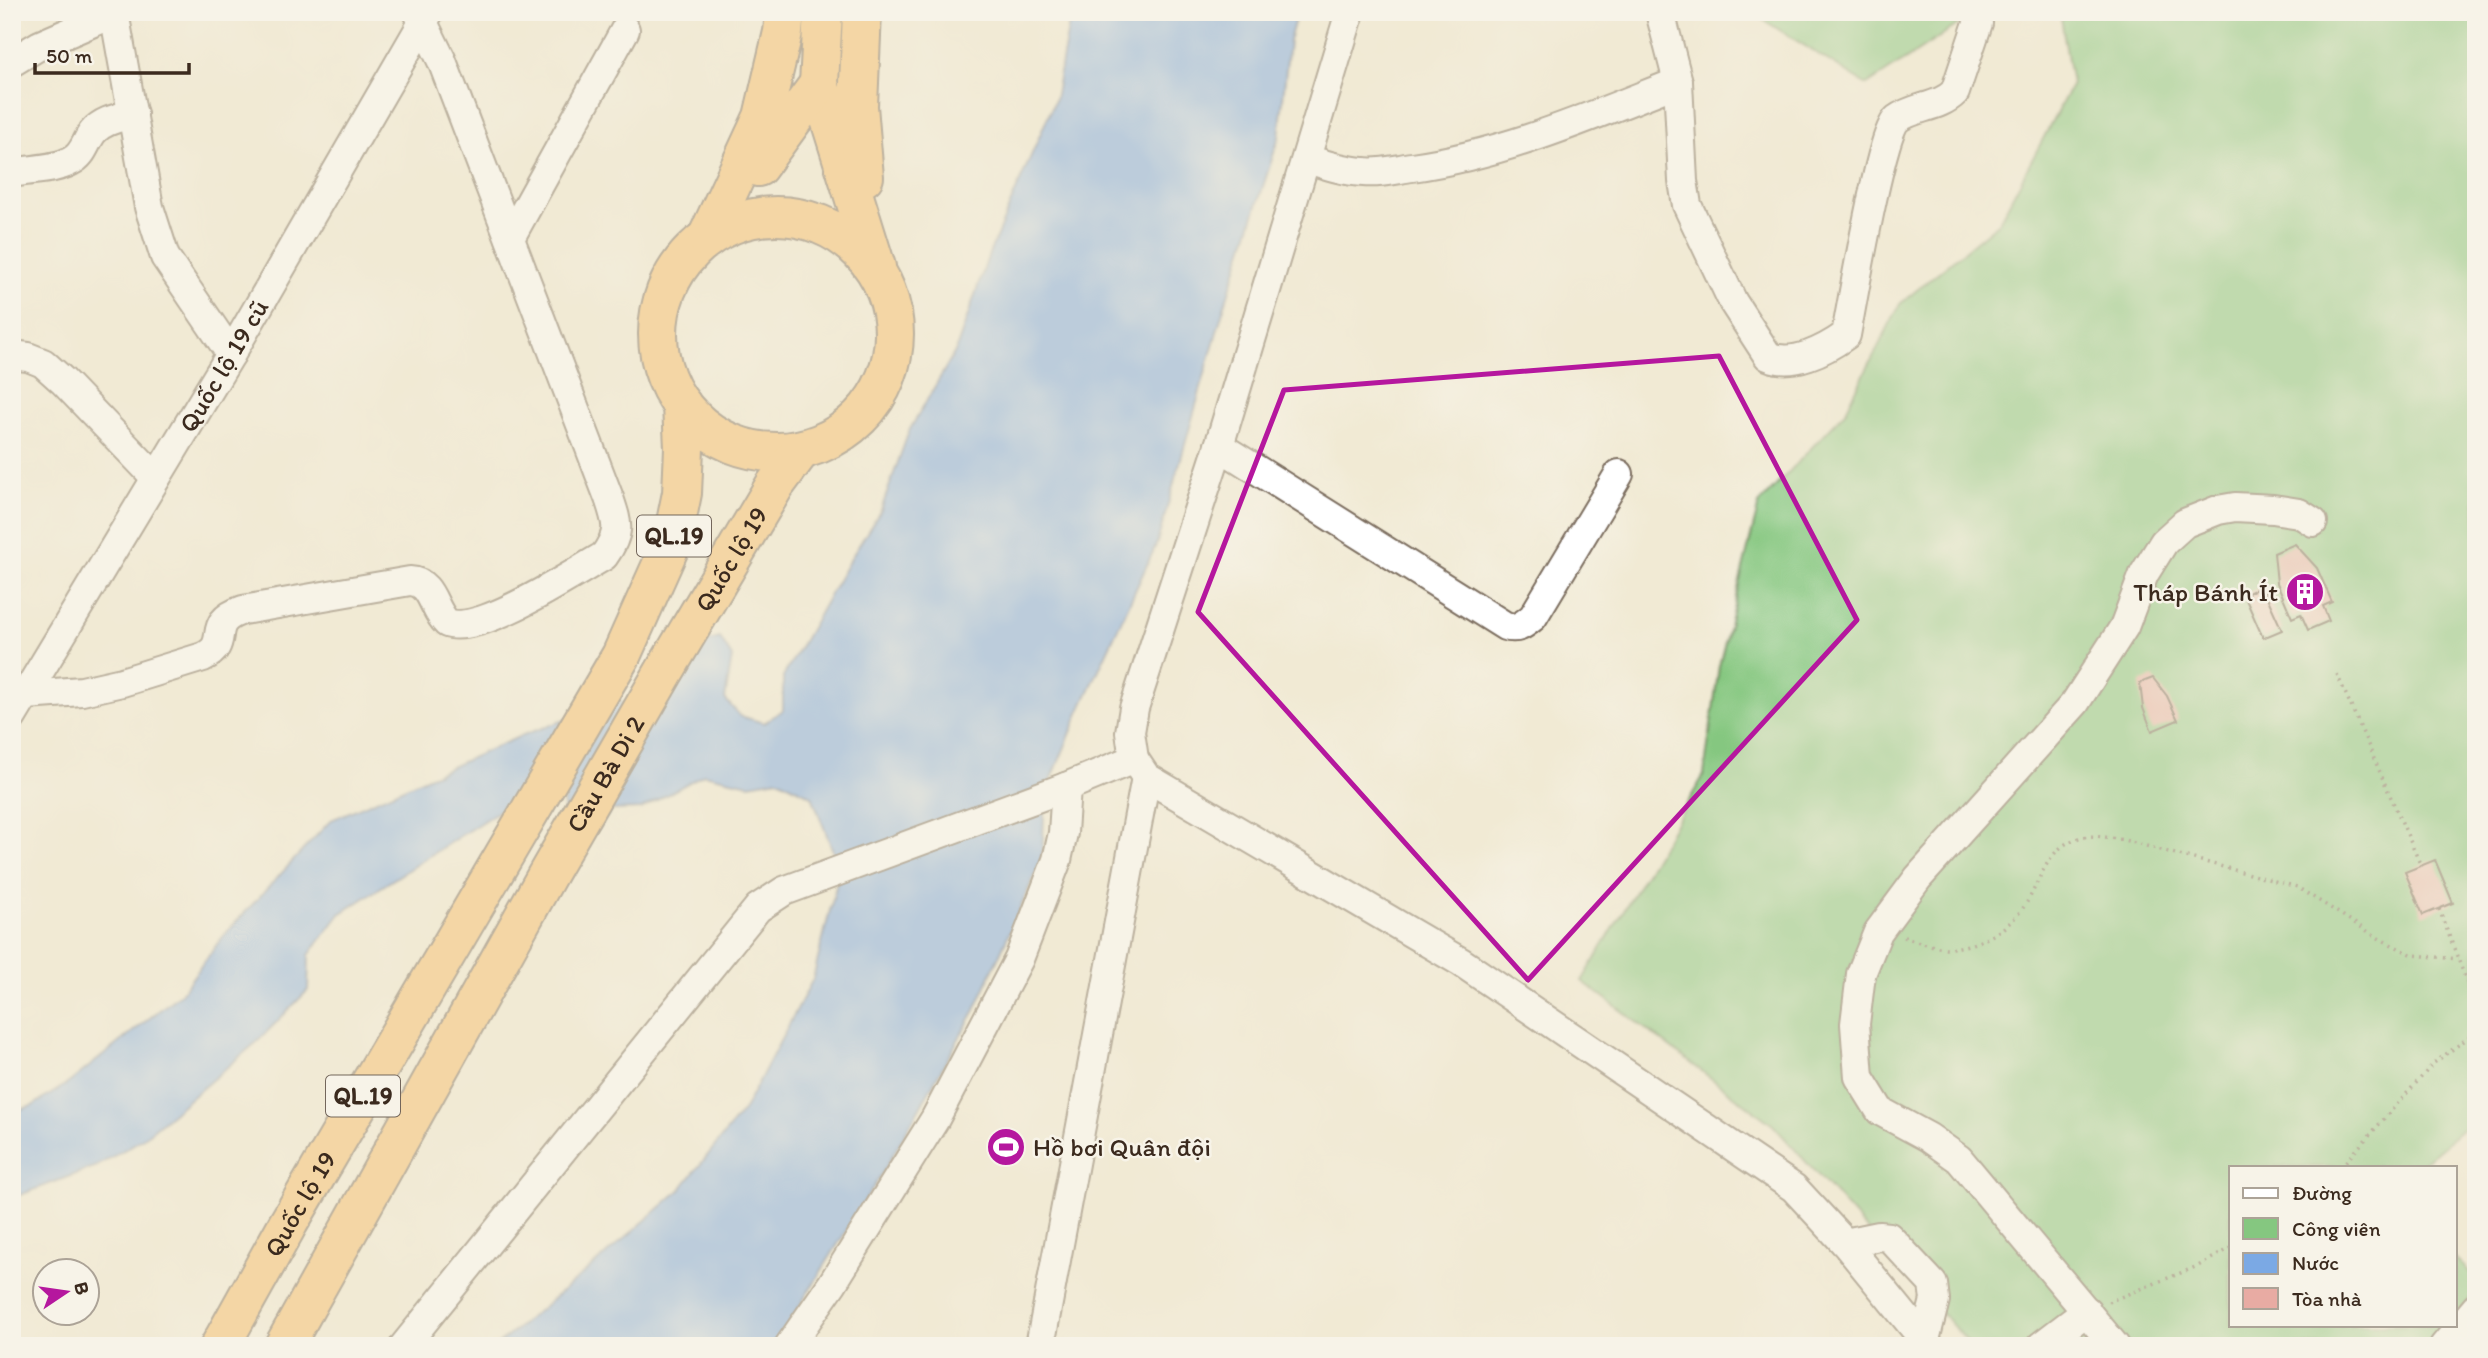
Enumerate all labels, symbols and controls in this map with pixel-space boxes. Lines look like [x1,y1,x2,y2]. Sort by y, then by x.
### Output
scale bar [35,32,189,76]
text: 50 m [46,43,93,68]
street label: Quốc lộ 19 cũ [172,293,275,438]
street label: Quốc lộ 19 [687,501,775,618]
road number: QL.19 [637,516,711,556]
building icon: Tháp Bánh Ít [2284,571,2326,613]
place label: Tháp Bánh Ít [2133,576,2278,608]
street label: Cầu Bà Di 2 [559,710,652,838]
road number: QL.19 [326,1076,400,1116]
sports icon: Hồ bơi Quân đội [985,1126,1027,1168]
place label: Hồ bơi Quân đội [1033,1131,1211,1163]
street label: Quốc lộ 19 [257,1145,343,1262]
legend [2229,1166,2456,1326]
text: Đường [2292,1180,2352,1205]
text: Công viên [2292,1216,2381,1241]
text: Nước [2292,1250,2339,1275]
north arrow [32,1256,102,1326]
text: B [69,1280,95,1297]
text: Tòa nhà [2292,1286,2362,1311]

